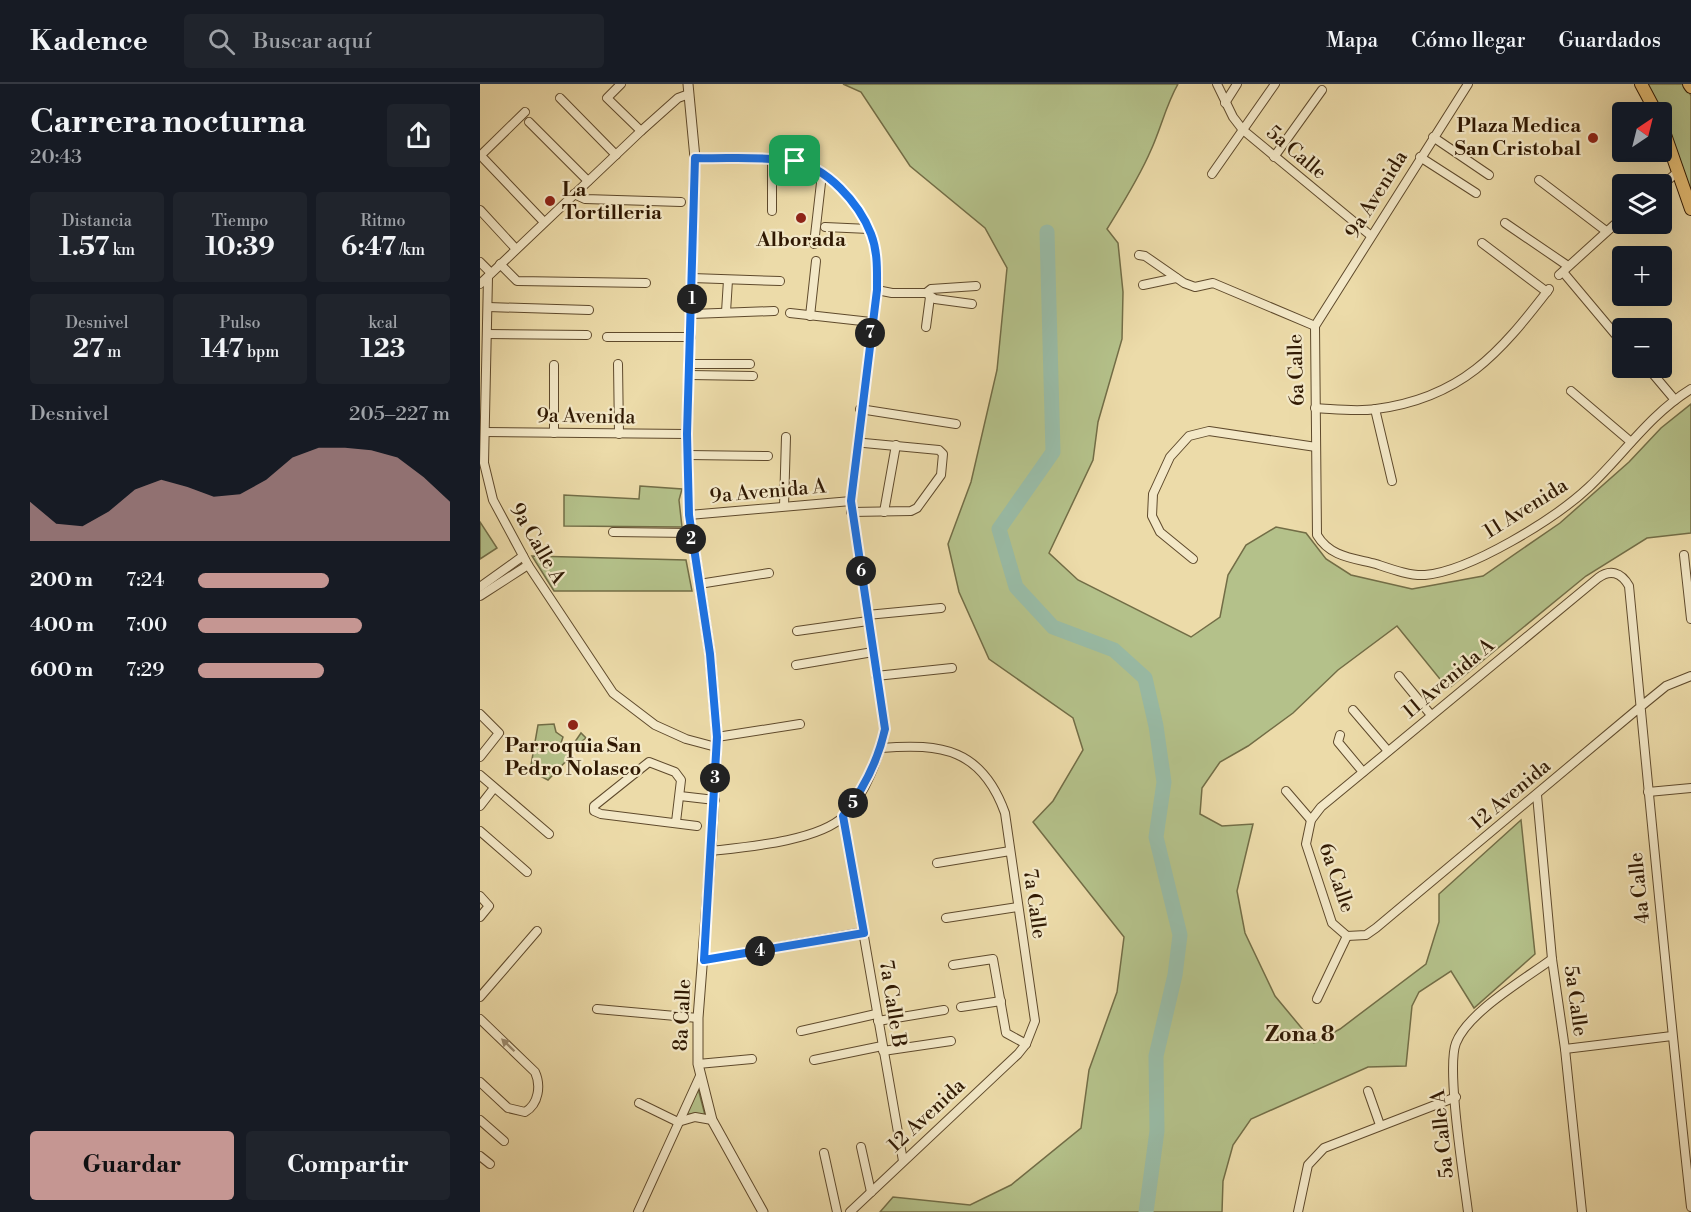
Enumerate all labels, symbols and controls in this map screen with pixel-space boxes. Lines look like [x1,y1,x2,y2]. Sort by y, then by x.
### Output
search box [184,14,604,68]
text: Kadence [30,24,148,59]
icon: search [205,25,238,58]
text: Buscar aquí [253,28,371,55]
text: Mapa [1326,28,1378,54]
text: Cómo llegar [1411,28,1526,54]
text: Guardados [1559,28,1661,54]
text: Carrera nocturna [30,102,306,143]
north arrow [1612,102,1672,162]
map controls [1612,102,1672,378]
button: share [387,104,450,167]
place label: Plaza Medica San Cristobal [1454,114,1581,162]
street label: 5a Calle [1261,121,1331,185]
marker: Plaza Medica San Cristobal [1586,131,1600,145]
pin [769,135,820,186]
icon: arrive [778,144,811,177]
text: 20:43 [30,145,82,170]
street label: 9a Avenida [1340,146,1414,244]
button: layers [1612,174,1672,234]
place label: La Tortilleria [562,178,662,226]
marker: La Tortilleria [543,194,557,208]
text: Distancia [62,211,132,231]
text: Tiempo [212,211,268,231]
text: Ritmo [361,211,405,231]
marker: Alborada [794,211,808,225]
place label: Alborada [755,228,846,253]
text: 1.57 [59,231,109,263]
text: 10:39 [205,231,275,263]
text: 6:47 [341,231,396,263]
text: km [109,240,135,260]
text: /km [396,240,425,260]
button: + [1612,246,1672,306]
pin: 1 [677,284,707,314]
text: 1 [688,289,696,309]
text: Desnivel [66,313,128,333]
text: Pulso [220,313,260,333]
text: kcal [368,313,398,333]
pin: 7 [855,318,885,348]
button: − [1612,318,1672,378]
text: 7 [865,323,875,343]
text: 27 [73,333,104,365]
text: 147 [201,333,244,365]
text: 123 [361,333,405,365]
street label: 6a Calle [1283,333,1311,407]
text: m [104,342,121,362]
text: bpm [244,342,279,362]
text: Desnivel [30,402,109,427]
text: 205–227 m [349,402,450,427]
street label: 9a Avenida [536,404,637,430]
street label: 11 Avenida [1479,473,1573,545]
street label: 9a Avenida A [709,474,828,510]
street label: 9a Calle A [504,499,571,590]
pin: 2 [676,524,706,554]
text: 2 [686,529,696,549]
pin: 6 [846,556,876,586]
text: 6 [856,561,866,581]
text: 200 m [30,568,93,593]
text: 7:24 [126,568,164,593]
text: 400 m [30,613,94,638]
text: 7:00 [126,613,167,638]
street label: 11 Avenida A [1398,632,1501,725]
text: 600 m [30,658,93,683]
text: 7:29 [126,658,164,683]
marker: Parroquia San Pedro Nolasco [566,718,580,732]
place label: Parroquia San Pedro Nolasco [505,734,642,782]
street label: 12 Avenida [1466,754,1557,836]
pin: 3 [700,763,730,793]
text: 3 [710,768,720,788]
pin: 5 [838,788,868,818]
text: 5 [848,793,858,813]
street label: 6a Calle [1312,840,1360,916]
street label: 4a Calle [1624,851,1656,925]
street label: 7a Calle [1017,868,1051,940]
pin: 4 [745,936,775,966]
text: 4 [755,941,765,961]
street label: 7a Calle B [873,958,911,1050]
street label: 5a Calle [1558,964,1592,1038]
street label: 8a Calle [669,978,697,1052]
district label: Zona 8 [1265,1021,1335,1048]
one-way arrow [501,1039,515,1053]
street label: 12 Avenida [883,1073,972,1158]
street label: 5a Calle A [1426,1087,1460,1180]
button: Guardar [30,1131,234,1200]
button: Compartir [246,1131,450,1200]

